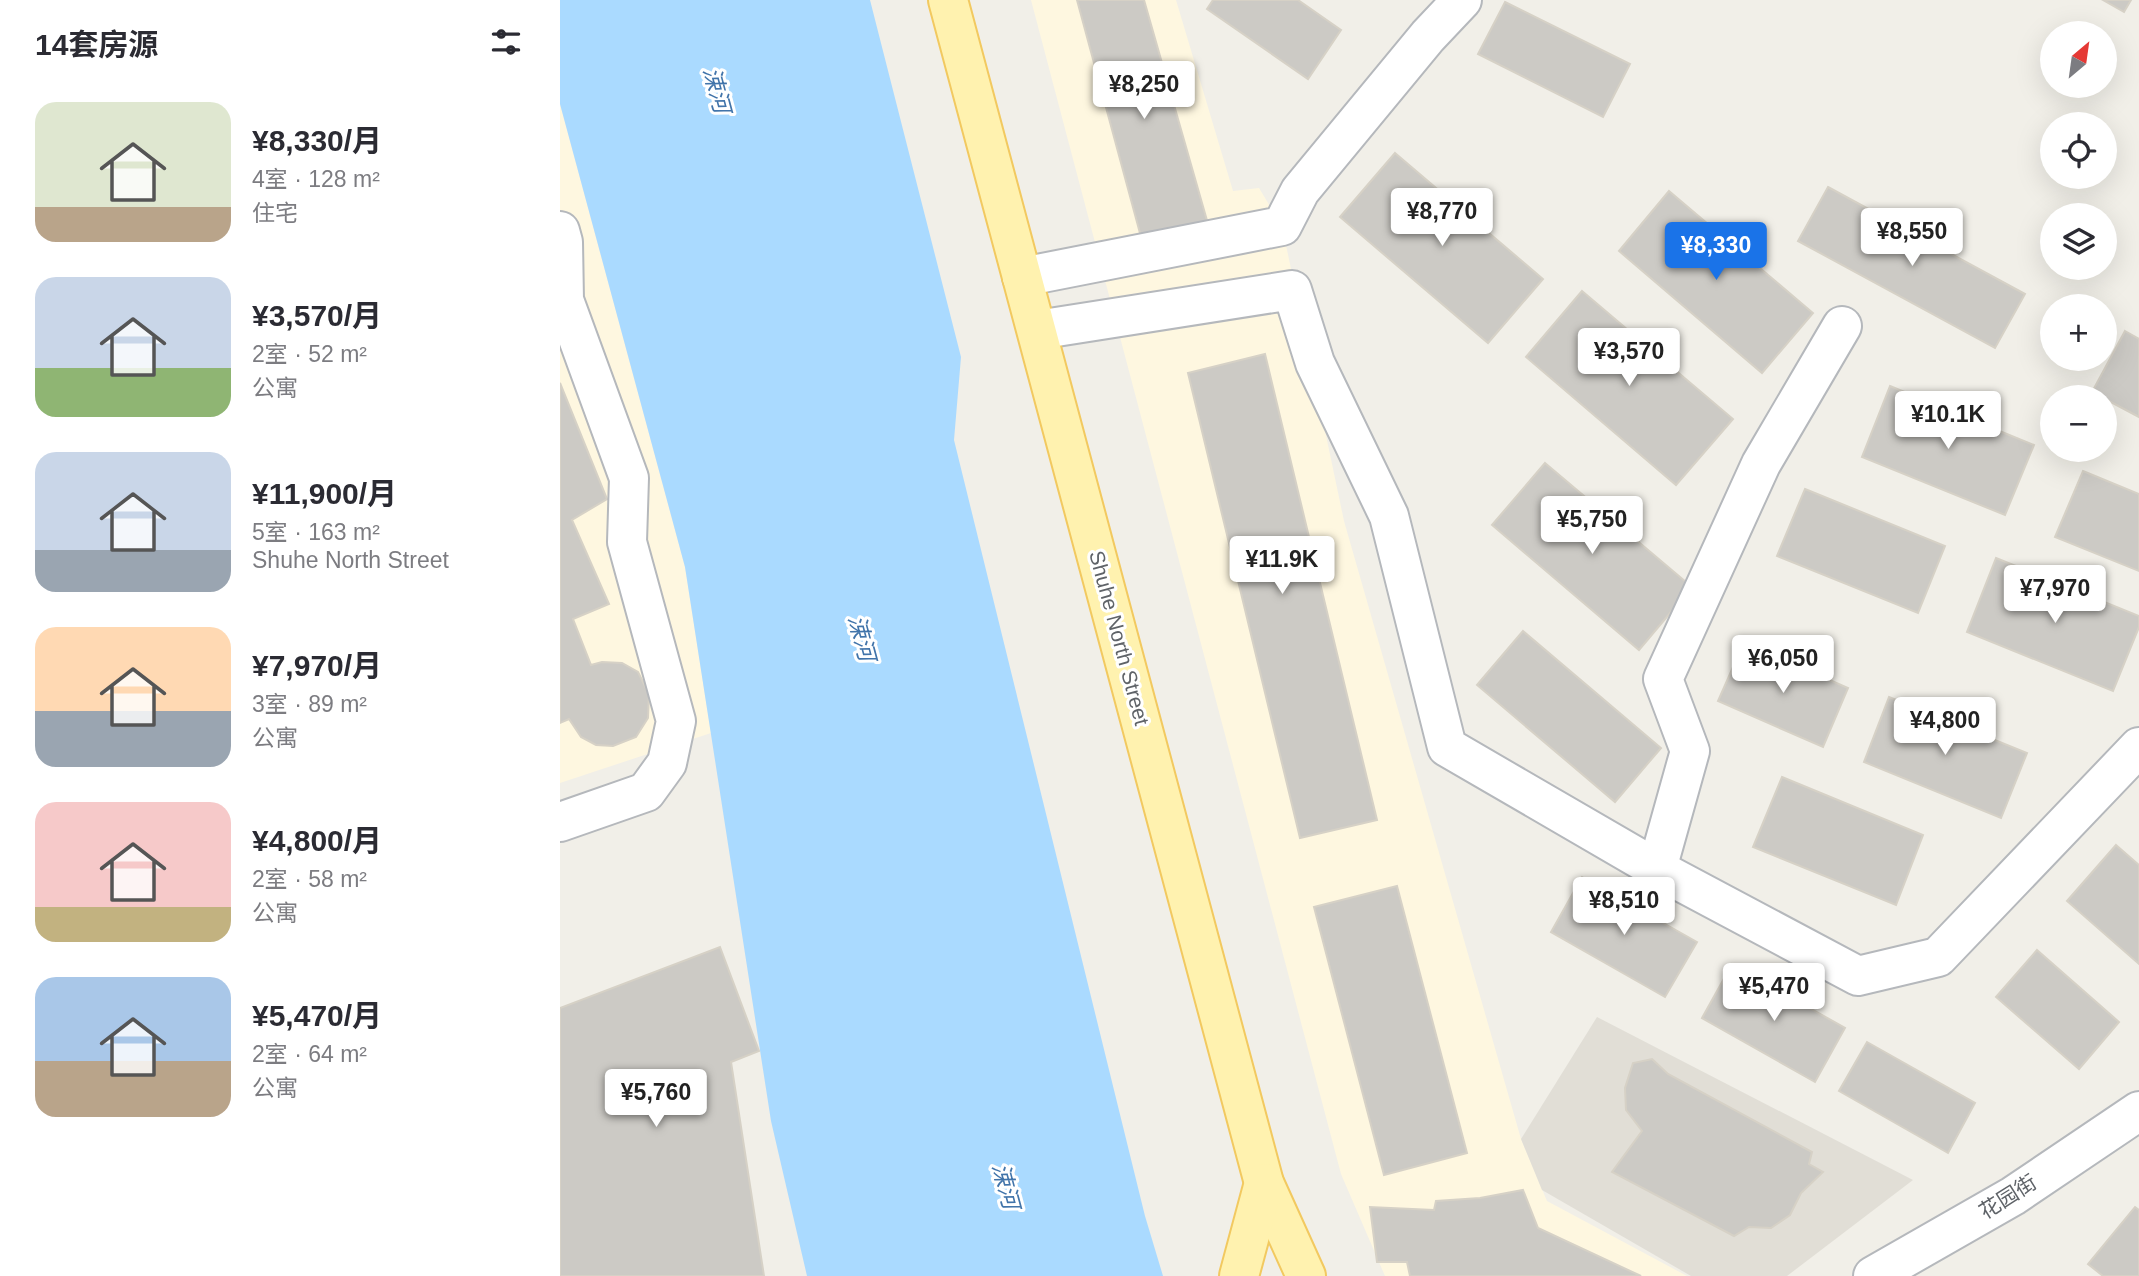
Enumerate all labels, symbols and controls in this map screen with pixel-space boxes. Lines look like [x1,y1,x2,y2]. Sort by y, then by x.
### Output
north arrow [2040,21,2118,98]
map controls [2040,21,2117,462]
icon: filters [487,23,525,61]
text: 14套房源 [35,28,158,61]
pin: ¥8,250 [1087,61,1201,121]
water label: 涑河 [698,64,737,119]
text: ¥8,250 [1109,71,1179,97]
button: locate [2040,112,2117,189]
text: ¥8,330/月 [252,124,382,157]
icon: home [91,130,175,214]
text: 4室 · 128 m² [252,166,380,192]
pin: ¥8,770 [1385,188,1499,248]
text: ¥8,770 [1407,198,1477,224]
text: 住宅 [252,200,298,226]
button: layers [2040,203,2117,280]
pin: ¥8,550 [1855,208,1969,268]
text: ¥8,550 [1877,218,1947,244]
pin: ¥8,330 [1659,222,1773,282]
text: ¥8,330 [1681,232,1751,258]
button: + [2040,294,2117,371]
text: ¥3,570/月 [252,299,382,332]
icon: home [91,305,175,389]
pin: ¥3,570 [1572,328,1686,388]
text: ¥3,570 [1594,338,1664,364]
text: 2室 · 52 m² [252,341,367,367]
text: 公寓 [252,375,298,401]
button: − [2040,385,2117,462]
pin: ¥10.1K [1891,392,2005,451]
text: ¥10.1K [1911,401,1985,427]
text: ¥11,900/月 [252,477,397,510]
icon: home [91,480,175,564]
pin: ¥5,750 [1535,496,1649,556]
text: ¥5,750 [1557,506,1627,532]
text: 5室 · 163 m² [252,519,380,545]
pin: ¥11.9K [1225,536,1339,596]
text: ¥11.9K [1246,546,1318,572]
text: Shuhe North Street [252,547,449,573]
street label: Shuhe North Street [1085,548,1154,728]
pin: ¥7,970 [1998,566,2112,625]
text: ¥7,970 [2020,575,2090,601]
water label: 涑河 [843,612,882,667]
pin: ¥6,050 [1726,636,1840,695]
text: ¥6,050 [1748,645,1818,671]
text: ¥7,970/月 [252,649,382,682]
icon: home [91,655,175,739]
text: 3室 · 89 m² [252,691,367,717]
pin: ¥4,800 [1888,698,2002,757]
text: ¥4,800 [1910,707,1980,733]
text: 公寓 [252,725,298,751]
text: ¥4,800/月 [252,824,382,857]
icon: home [91,830,175,914]
text: 2室 · 58 m² [252,866,367,892]
pin: ¥8,510 [1567,878,1681,937]
text: ¥8,510 [1589,887,1659,913]
text: 公寓 [252,900,298,926]
pin: ¥5,470 [1717,964,1831,1023]
text: ¥5,470 [1739,973,1809,999]
text: ¥5,470/月 [252,999,382,1032]
icon: home [91,1005,175,1089]
text: 2室 · 64 m² [252,1041,367,1067]
pin: ¥5,760 [599,1070,713,1129]
text: 公寓 [252,1075,298,1101]
text: ¥5,760 [621,1079,691,1105]
water label: 涑河 [987,1160,1026,1215]
street label: 花园街 [1975,1170,2041,1223]

